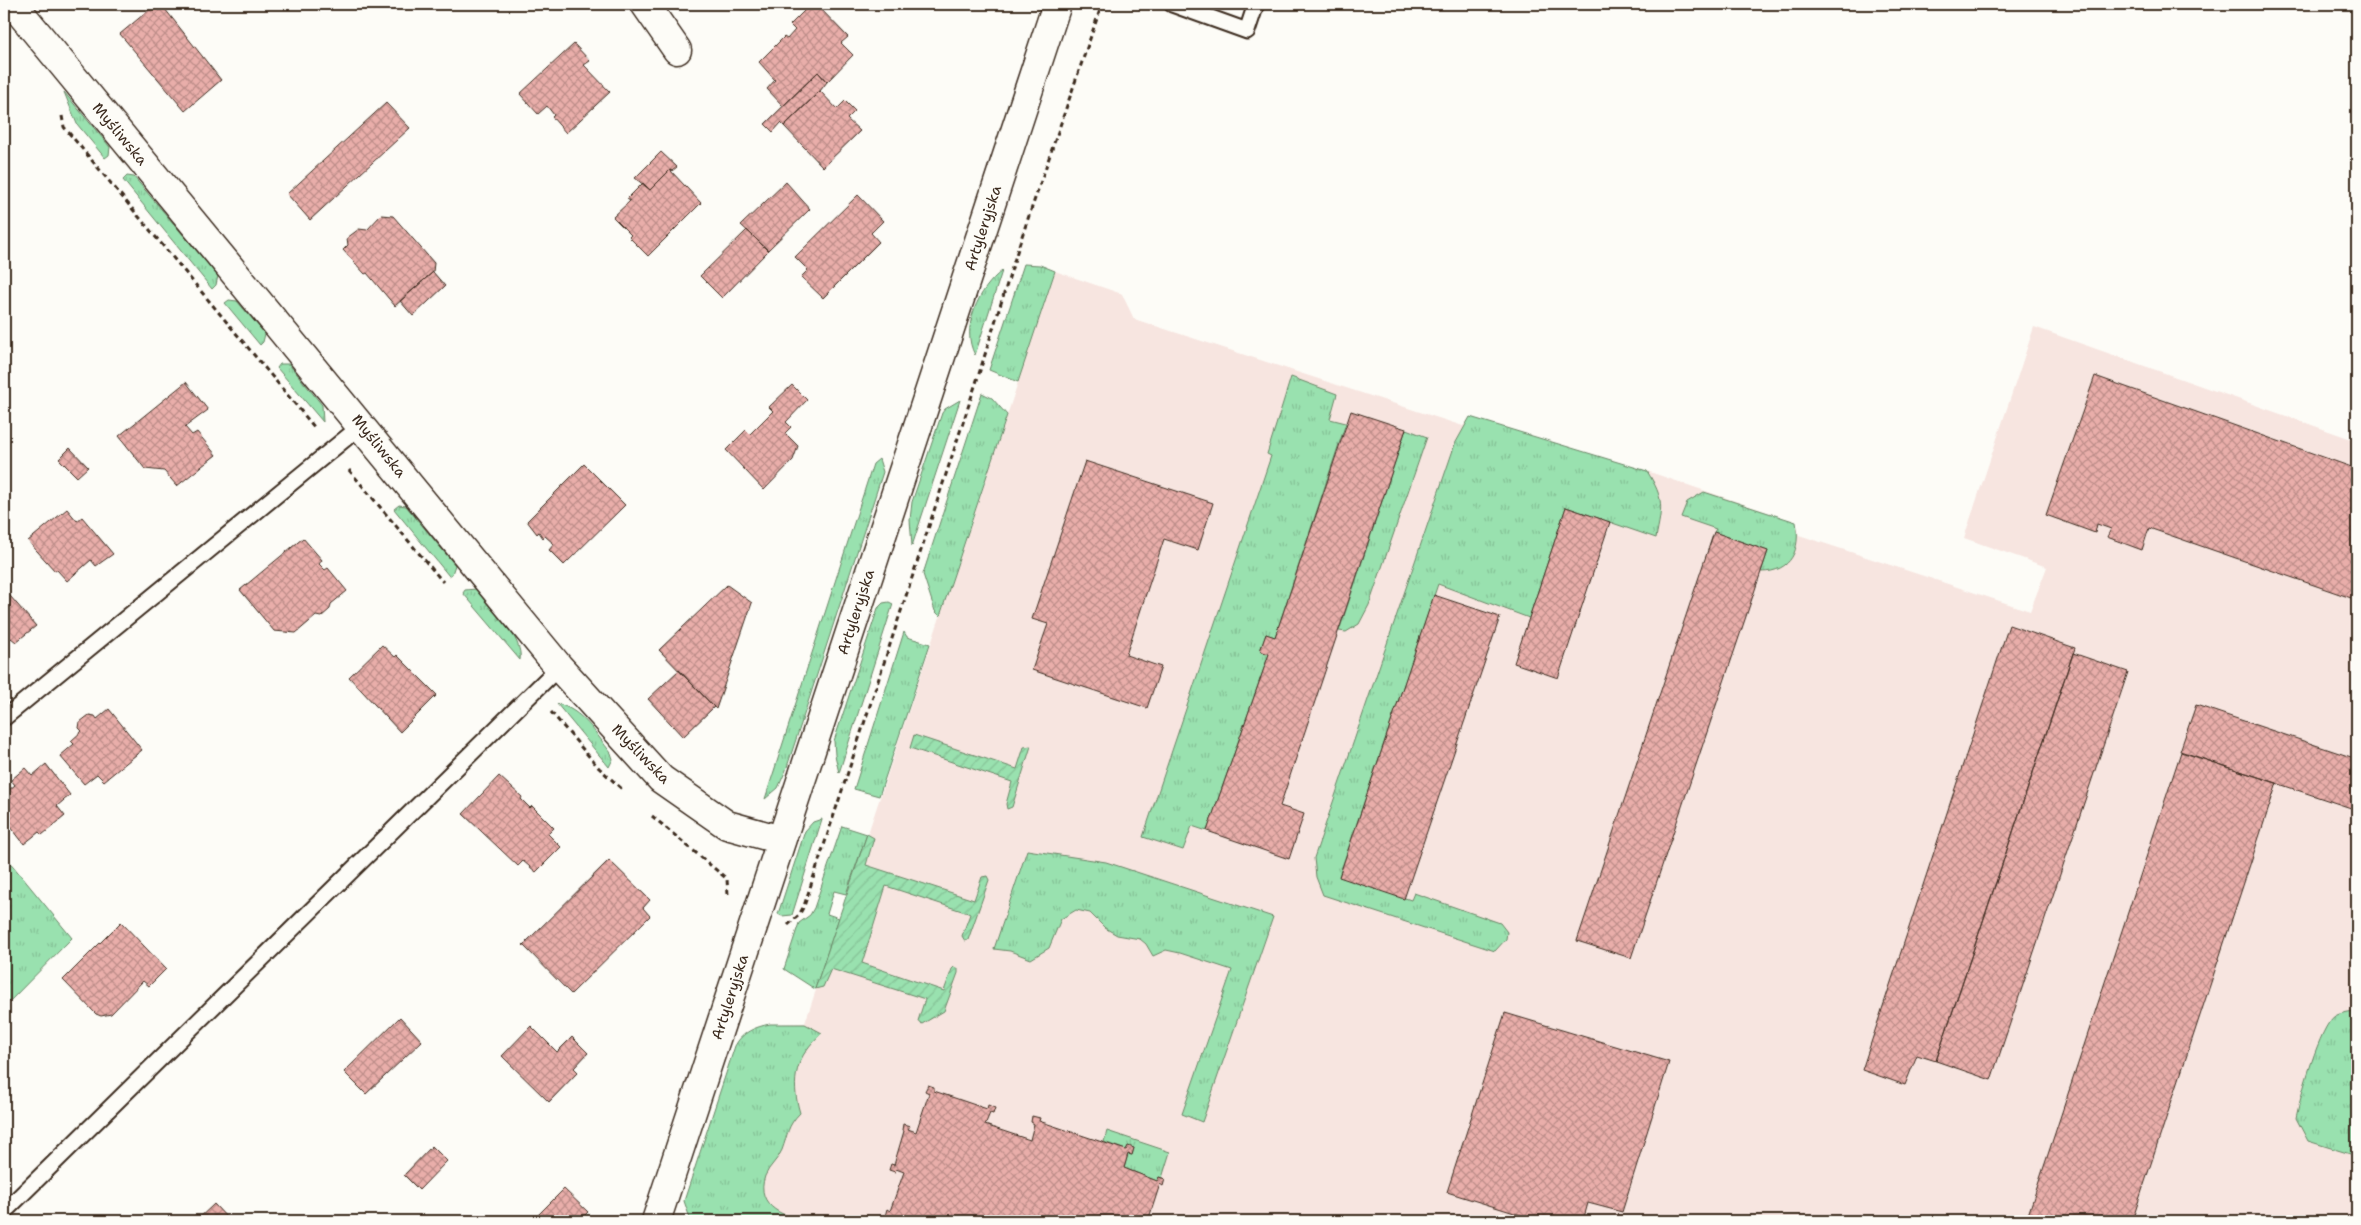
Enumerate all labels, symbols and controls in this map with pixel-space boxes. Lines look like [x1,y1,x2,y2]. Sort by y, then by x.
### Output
street label: Myśliwska [88,98,153,170]
street label: Artyleryjska [960,182,1006,273]
street label: Myśliwska [347,410,411,482]
street label: Artyleryjska [833,566,879,657]
street label: Myśliwska [607,720,675,789]
street label: Artyleryjska [707,951,753,1042]

